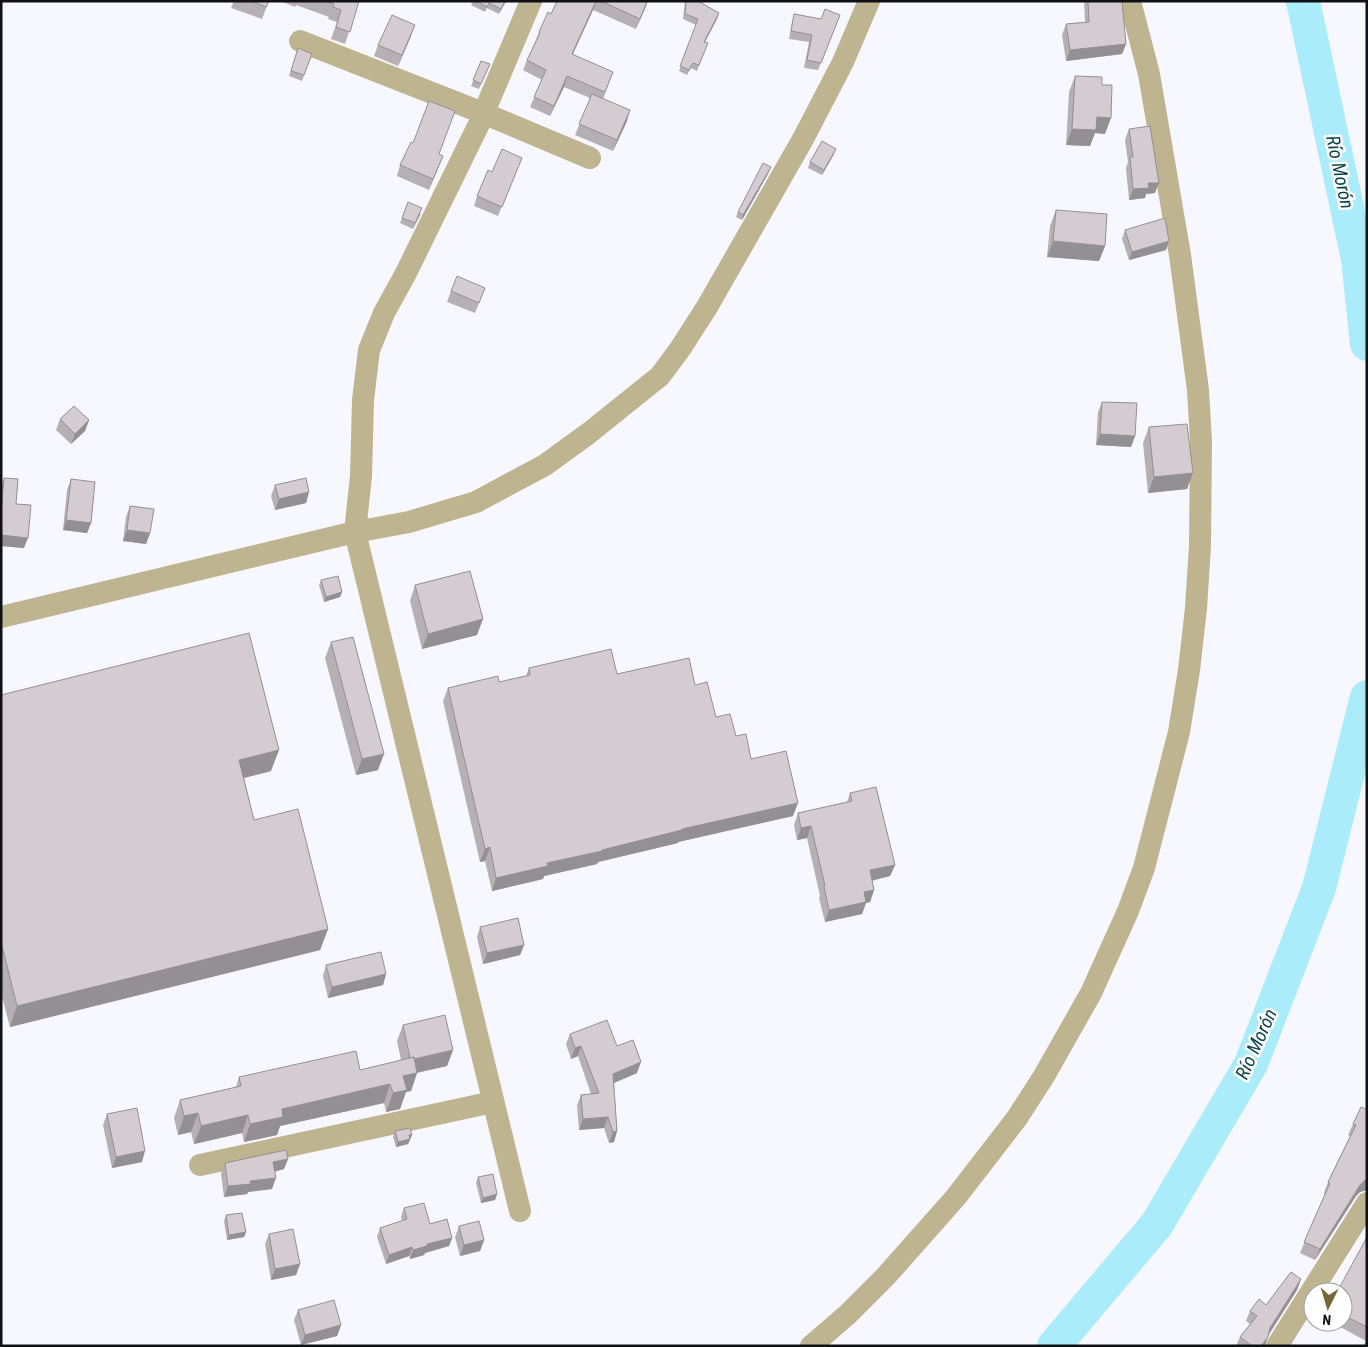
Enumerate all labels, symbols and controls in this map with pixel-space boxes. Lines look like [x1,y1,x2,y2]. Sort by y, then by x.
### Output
water label: Río Morón [1321,133,1359,211]
water label: Río Morón [1230,1005,1282,1083]
north arrow [1303,1282,1353,1332]
text: N [1322,1312,1332,1328]

